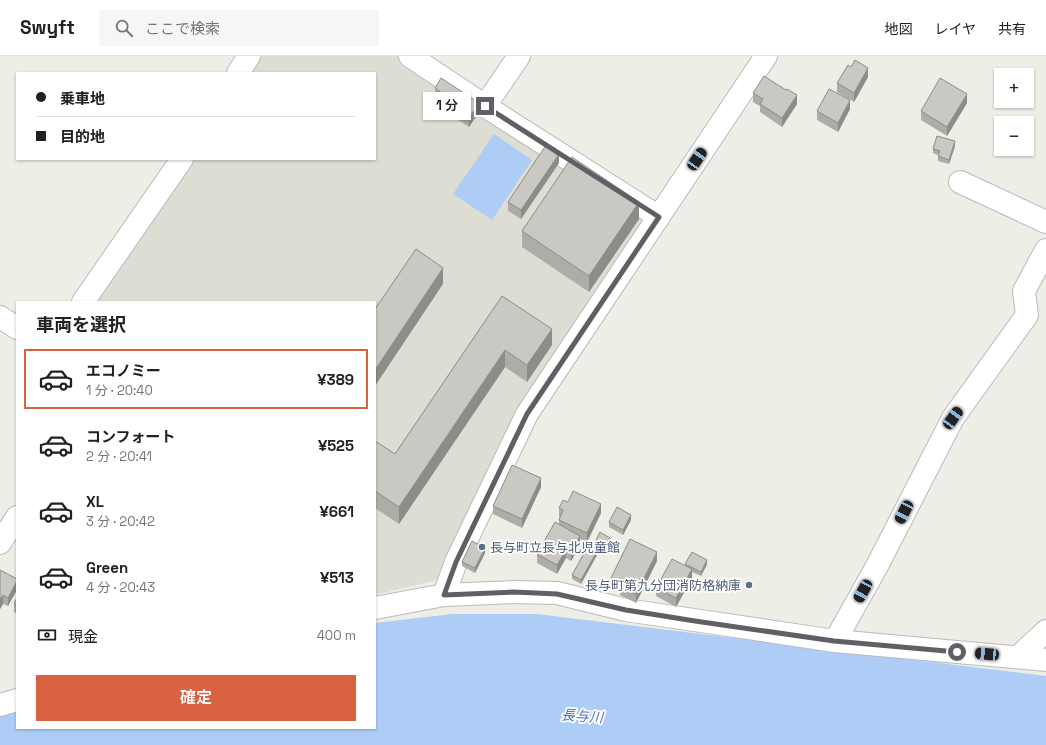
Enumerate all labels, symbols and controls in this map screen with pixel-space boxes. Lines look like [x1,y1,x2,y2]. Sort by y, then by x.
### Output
search box [99,10,379,46]
text: Swyft [20,15,75,40]
icon: search [113,17,135,39]
text: ここで検索 [145,19,220,38]
text: 地図 [884,20,912,38]
text: レイヤ [934,20,976,38]
text: 共有 [998,20,1026,38]
map controls [994,68,1034,156]
button: + [994,68,1034,108]
text: 乗車地 [60,89,105,108]
callout: 1 分 [423,92,471,120]
text: 1 分 [436,97,458,114]
route end [476,97,494,115]
button: − [994,116,1034,156]
text: 目的地 [60,127,105,146]
car [685,146,709,172]
text: 車両を選択 [36,313,126,336]
icon: car [38,361,74,397]
text: エコノミー [86,361,161,380]
text: ¥389 [317,370,354,389]
text: 1 分 · 20:40 [86,382,153,399]
car [941,405,965,431]
icon: car [38,427,74,463]
text: コンフォート [86,427,176,446]
text: ¥525 [318,436,354,455]
text: 2 分 · 20:41 [86,448,152,465]
text: XL [86,492,104,511]
icon: car [38,493,74,529]
car [893,499,915,525]
text: ¥661 [319,502,354,521]
text: 3 分 · 20:42 [86,513,155,530]
place label: 長与町立長与北児童館 [490,539,620,556]
marker: 長与町立長与北児童館 [477,542,487,552]
text: Green [86,558,128,577]
icon: car [38,559,74,595]
text: ¥513 [320,568,354,587]
place label: 長与町第九分団消防格納庫 [585,577,741,594]
car [852,578,874,604]
text: 4 分 · 20:43 [86,579,155,596]
marker: 長与町第九分団消防格納庫 [744,580,754,590]
icon: cash [36,624,58,646]
text: 現金 [68,627,98,646]
text: 400 m [317,627,356,644]
route start [948,643,966,661]
car [975,647,999,661]
button: 確定 [36,675,356,721]
water label: 長与川 [560,706,606,727]

